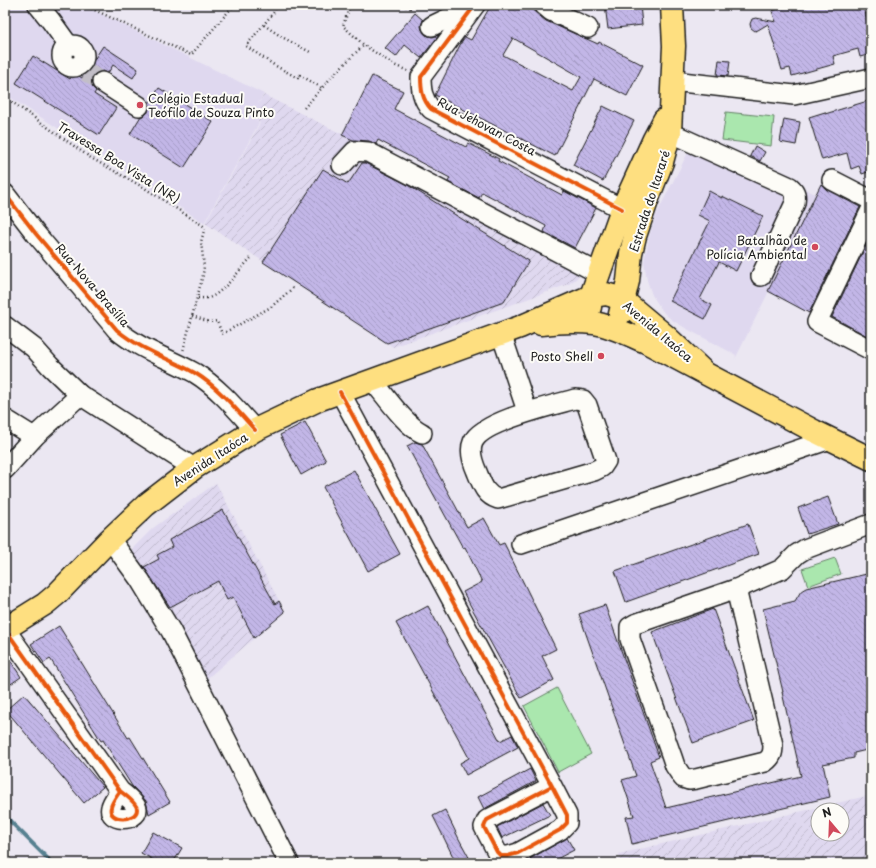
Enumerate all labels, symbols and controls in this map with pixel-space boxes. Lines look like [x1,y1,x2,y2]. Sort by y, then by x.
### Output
place label: Colégio Estadual Teófilo de Souza Pinto [148,89,274,121]
street label: Rua Jehovan Costa [435,92,540,160]
marker: Colégio Estadual Teófilo de Souza Pinto [135,100,145,110]
street label: Travessa Boa Vista (NR) [54,117,184,207]
street label: Estrada do Itararé [624,148,674,254]
place label: Batalhão de Polícia Ambiental [706,231,807,263]
street label: Rua Nova Brasília [52,239,135,331]
marker: Batalhão de Polícia Ambiental [810,242,820,252]
street label: Avenida Itaóca [619,296,697,366]
place label: Posto Shell [530,347,593,365]
marker: Posto Shell [596,351,606,361]
street label: Avenida Itaóca [169,428,251,490]
north arrow [810,802,850,842]
text: N [820,803,834,822]

